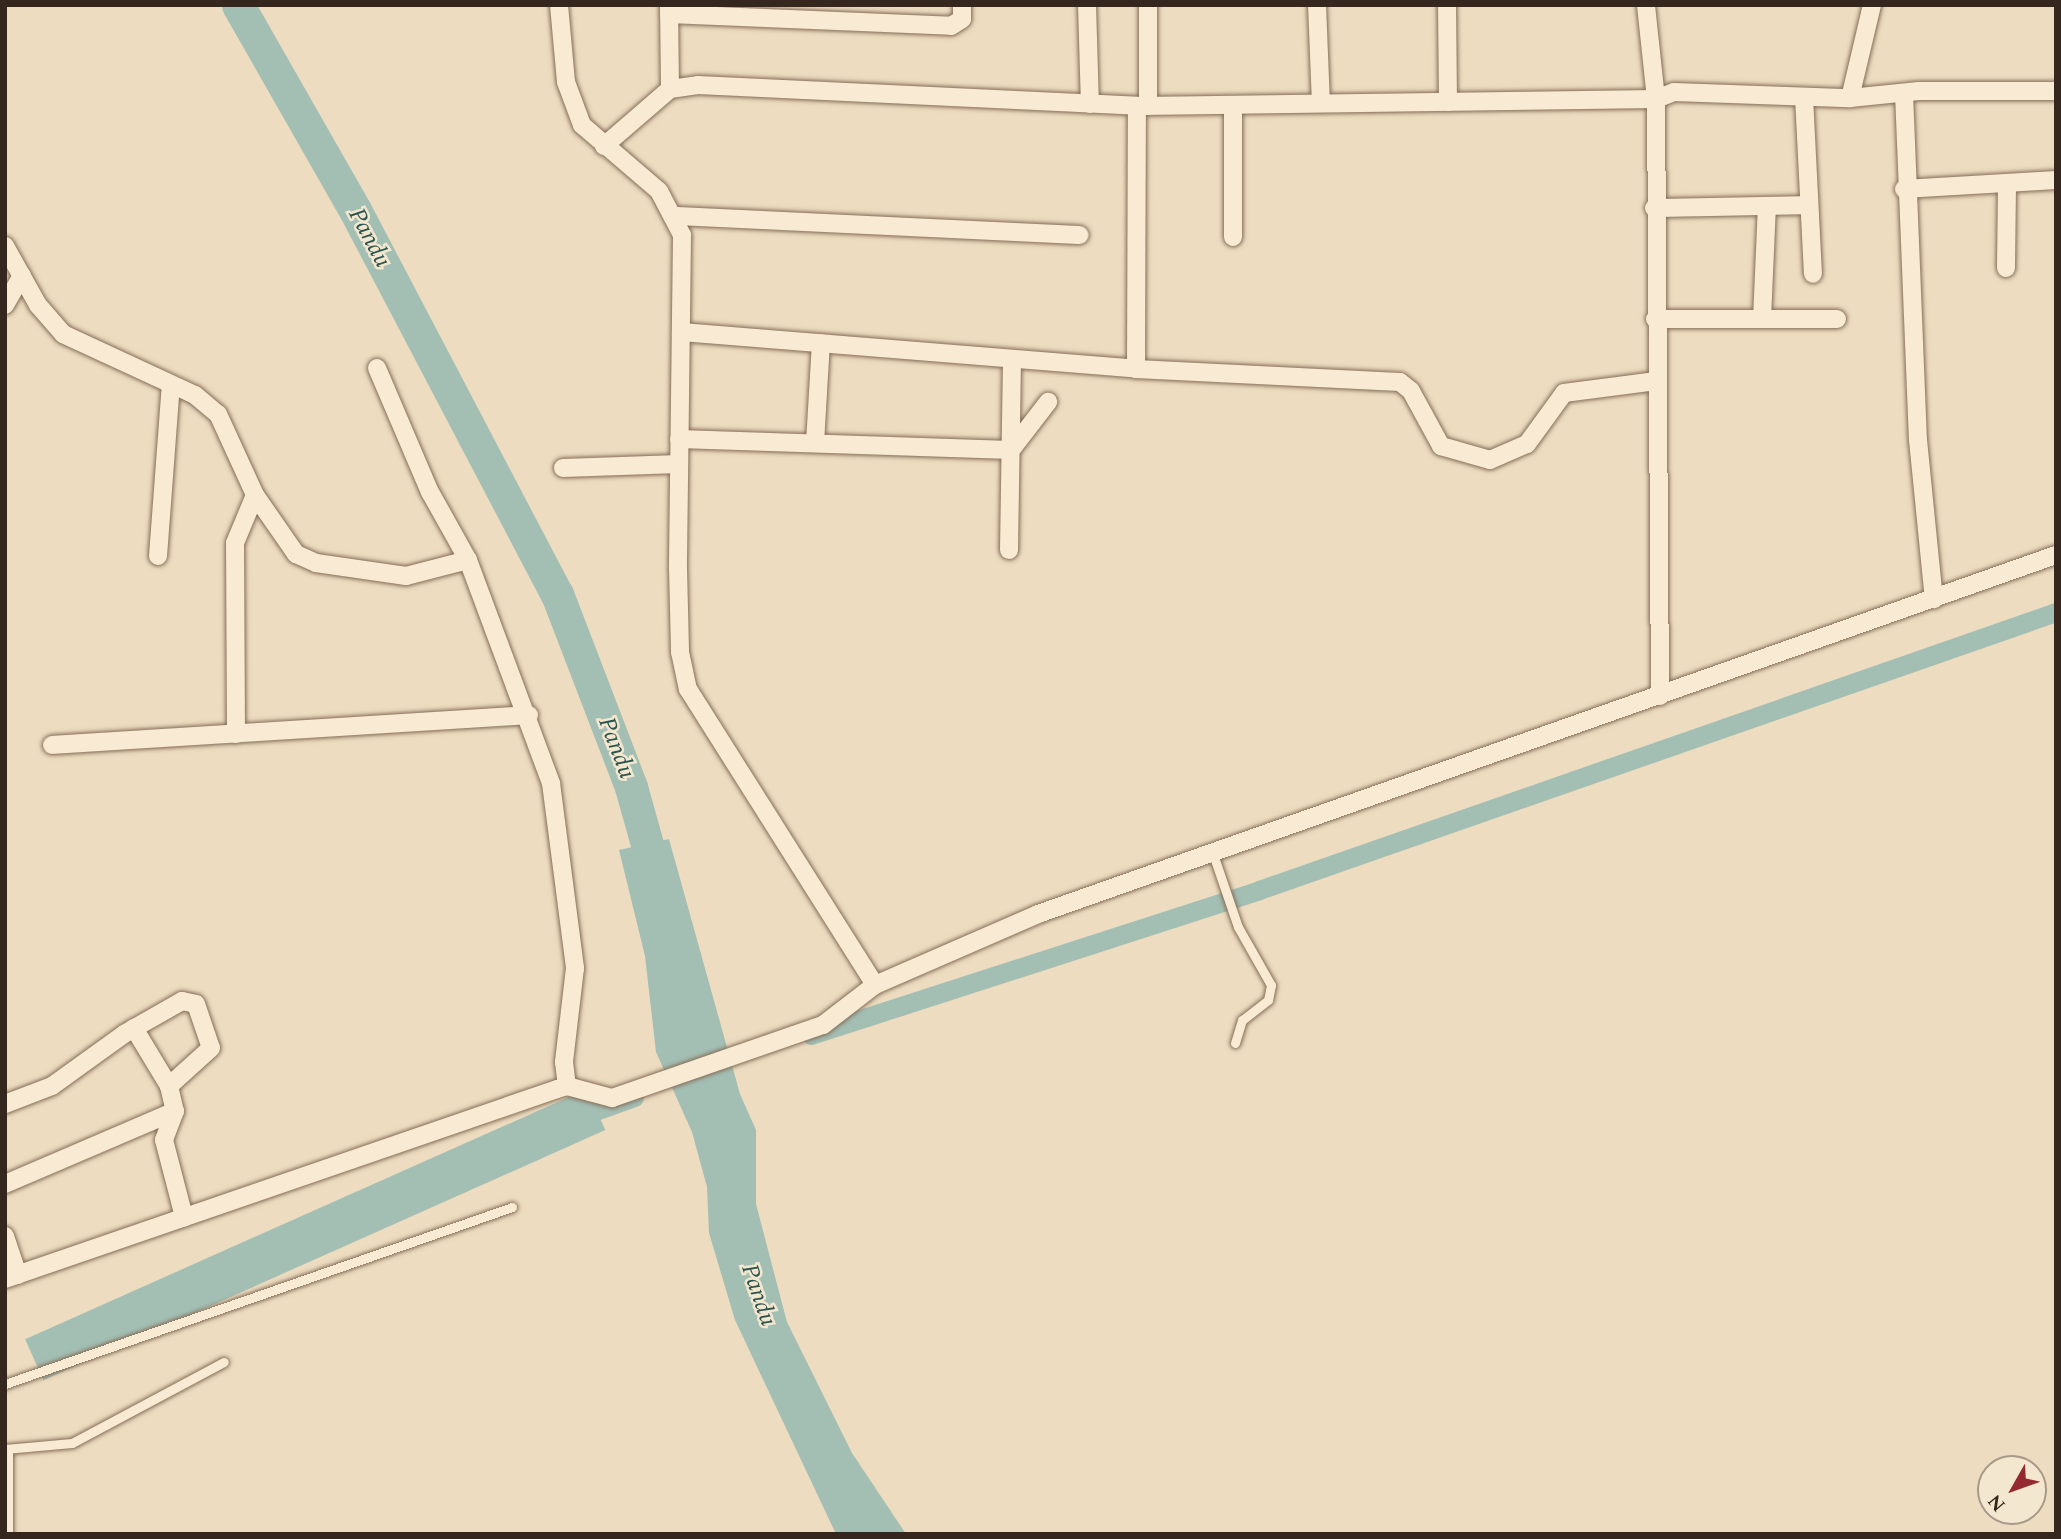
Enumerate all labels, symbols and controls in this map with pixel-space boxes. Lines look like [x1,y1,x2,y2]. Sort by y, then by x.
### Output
water label: Pandu [341,203,397,273]
water label: Pandu [591,713,641,783]
water label: Pandu [734,1260,782,1330]
north arrow [1977,1455,2047,1525]
text: N [1981,1487,2013,1518]

